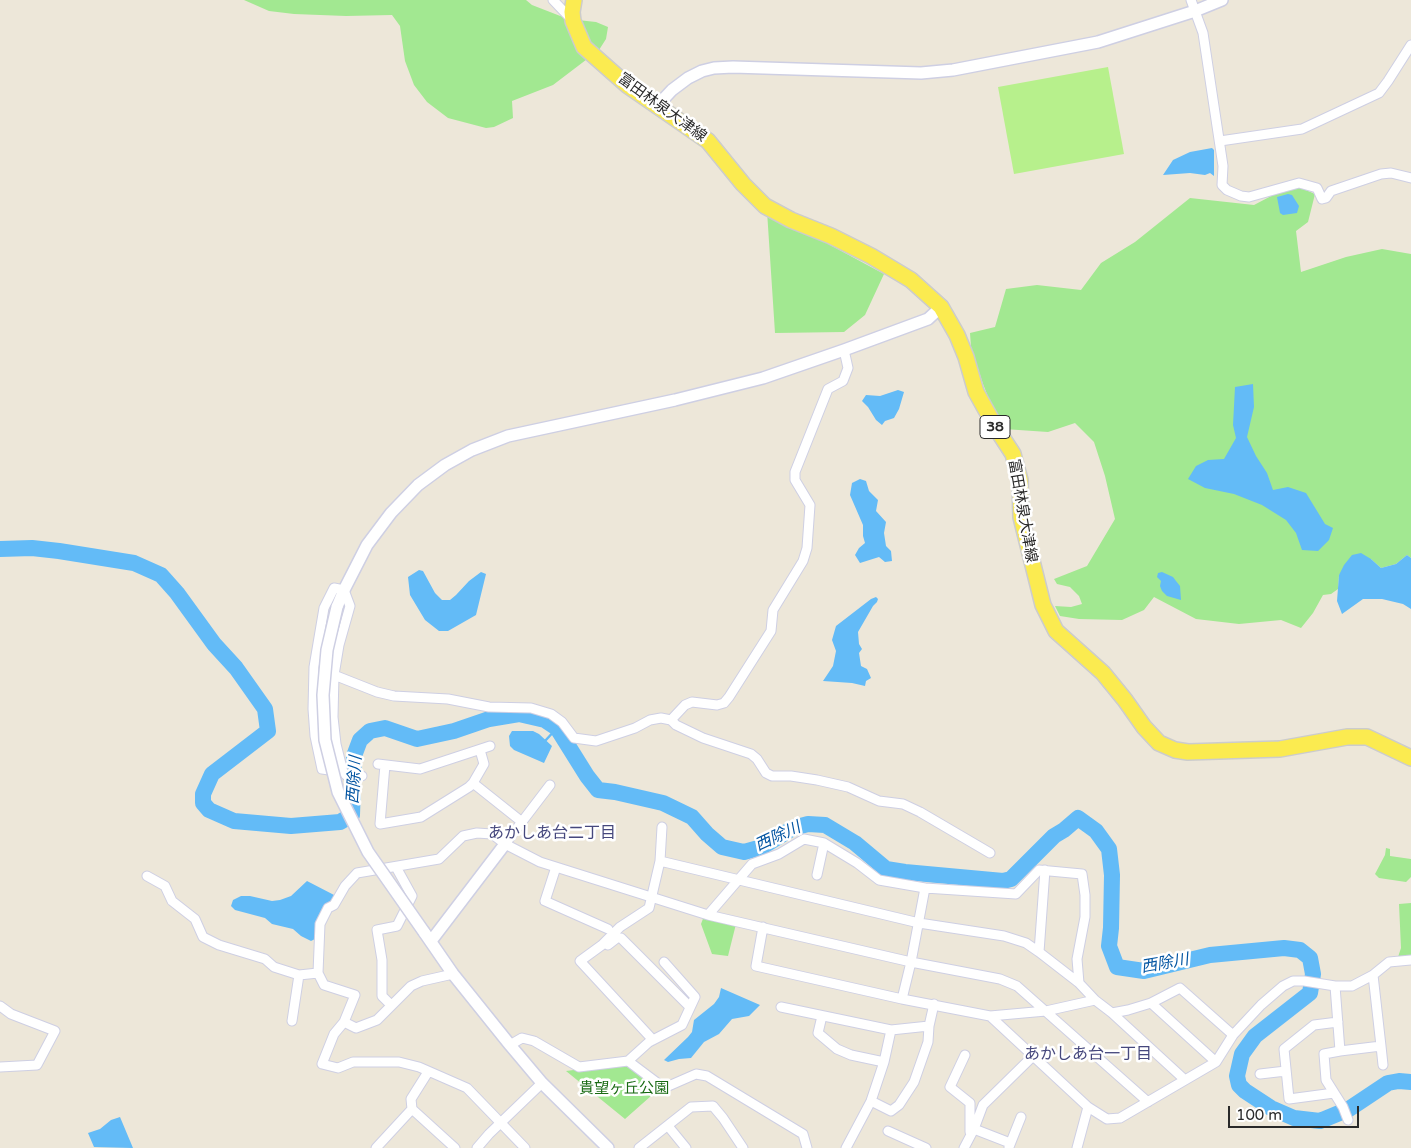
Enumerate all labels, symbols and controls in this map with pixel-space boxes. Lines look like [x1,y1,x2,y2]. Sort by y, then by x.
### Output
street label: 富田林泉大津線 [614,70,710,146]
road number: 38 [980,416,1010,438]
street label: 富田林泉大津線 [1004,458,1040,564]
water label: 西除川 [344,755,366,805]
water label: 西除川 [752,818,804,856]
district label: あかしあ台二丁目 [488,824,616,844]
water label: 西除川 [1140,950,1190,978]
district label: あかしあ台一丁目 [1024,1045,1152,1065]
park label: 貴望ヶ丘公園 [579,1080,669,1098]
scale bar [1231,1096,1362,1128]
text: 100 m [1236,1106,1282,1124]

